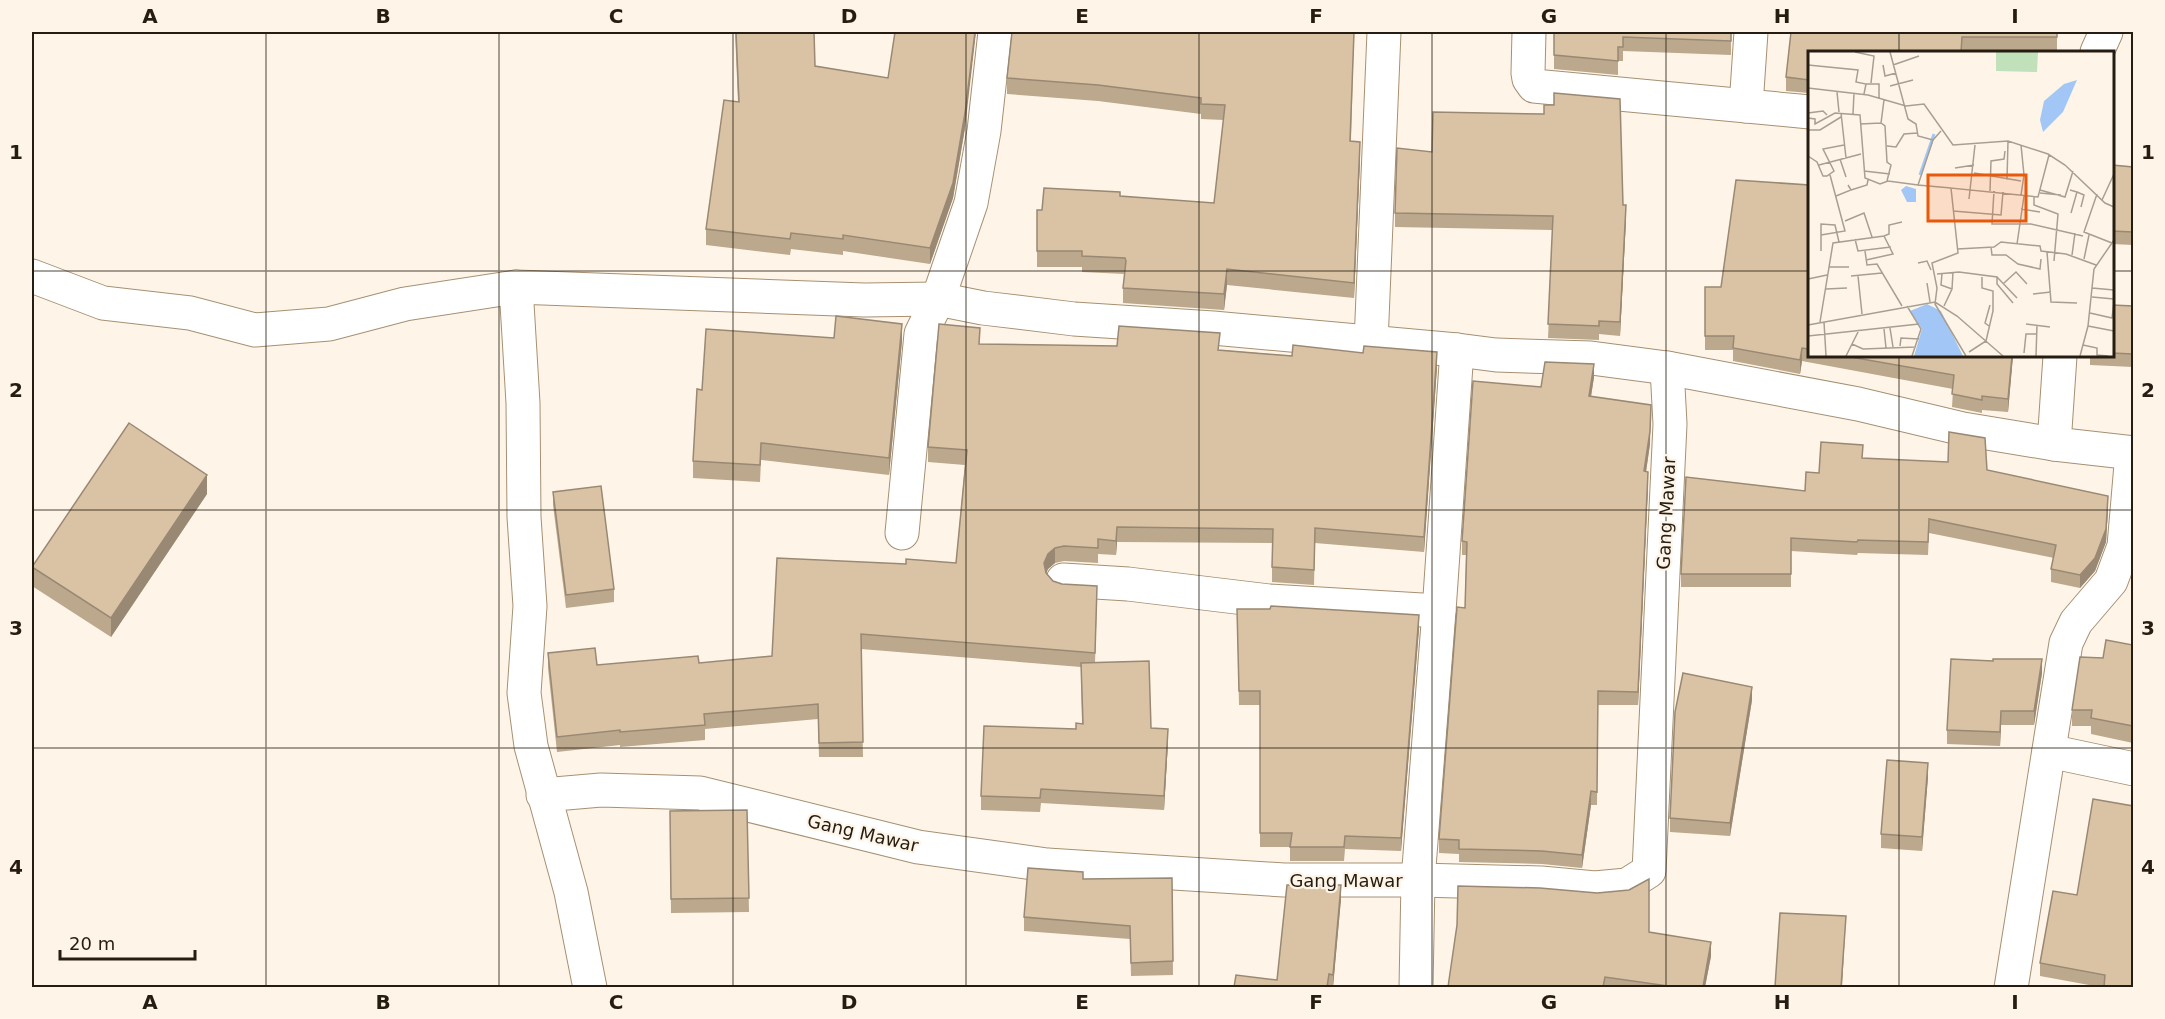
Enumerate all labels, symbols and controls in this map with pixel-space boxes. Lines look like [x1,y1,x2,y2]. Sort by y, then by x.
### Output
text: A [142,4,158,28]
text: B [375,4,391,28]
text: C [609,4,623,28]
text: D [841,4,857,28]
text: E [1075,4,1089,28]
text: F [1309,4,1323,28]
text: G [1541,4,1557,28]
text: H [1774,4,1790,28]
text: I [2011,4,2019,28]
inset map [1808,51,2114,357]
text: 1 [9,140,23,164]
text: 1 [2141,140,2155,164]
text: 2 [9,378,23,402]
text: 2 [2141,378,2155,402]
street label: Gang Mawar [1653,455,1679,570]
text: 3 [9,616,23,640]
text: 3 [2141,616,2155,640]
street label: Gang Mawar [805,810,921,856]
text: 4 [9,855,23,879]
text: 4 [2141,855,2155,879]
street label: Gang Mawar [1289,870,1403,891]
scale bar [60,923,195,961]
text: 20 m [69,933,115,954]
text: A [142,990,158,1014]
text: B [375,990,391,1014]
text: C [609,990,623,1014]
text: D [841,990,857,1014]
text: E [1075,990,1089,1014]
text: F [1309,990,1323,1014]
text: G [1541,990,1557,1014]
text: H [1774,990,1790,1014]
text: I [2011,990,2019,1014]

